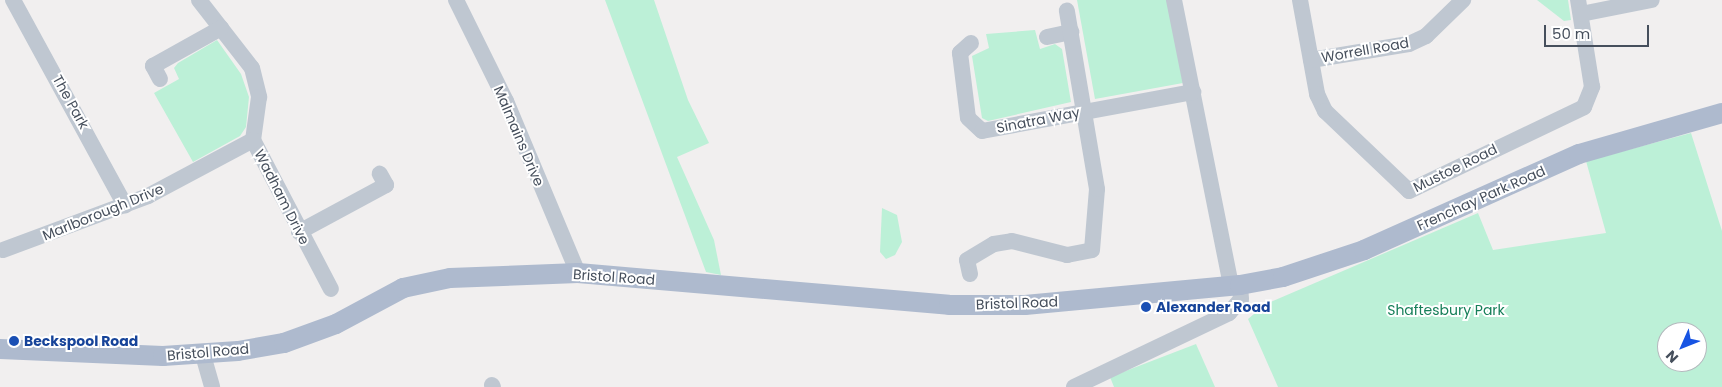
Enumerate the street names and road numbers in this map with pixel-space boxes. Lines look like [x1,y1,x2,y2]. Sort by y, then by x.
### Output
street label: Worrell Road [1320,34,1410,66]
street label: The Park [49,72,93,132]
street label: Malmains Drive [490,83,548,189]
street label: Sinatra Way [995,104,1081,136]
street label: Mustoe Road [1410,140,1500,196]
street label: Wadham Drive [251,147,313,247]
street label: Frenchay Park Road [1414,162,1548,234]
street label: Marlborough Drive [40,180,166,244]
street label: Bristol Road [572,266,656,288]
street label: Bristol Road [976,293,1058,313]
street label: Bristol Road [166,340,250,364]

